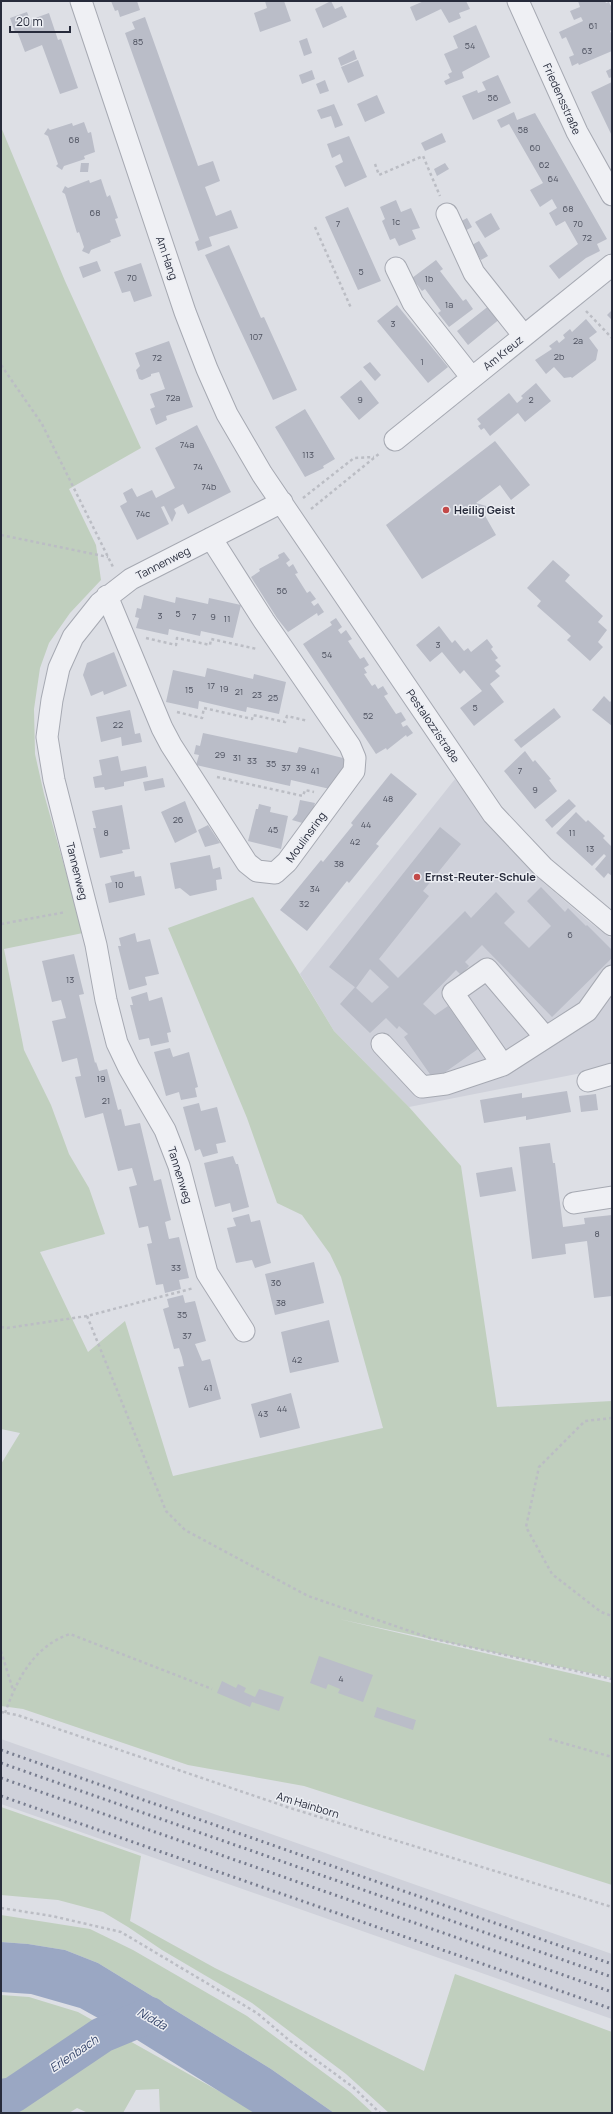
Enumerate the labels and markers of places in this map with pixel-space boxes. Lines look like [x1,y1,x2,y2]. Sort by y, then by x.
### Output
place label: Heilig Geist [454,502,516,517]
marker: Heilig Geist [441,505,451,515]
place label: Ernst-Reuter-Schule [425,869,536,884]
marker: Ernst-Reuter-Schule [412,872,422,882]

